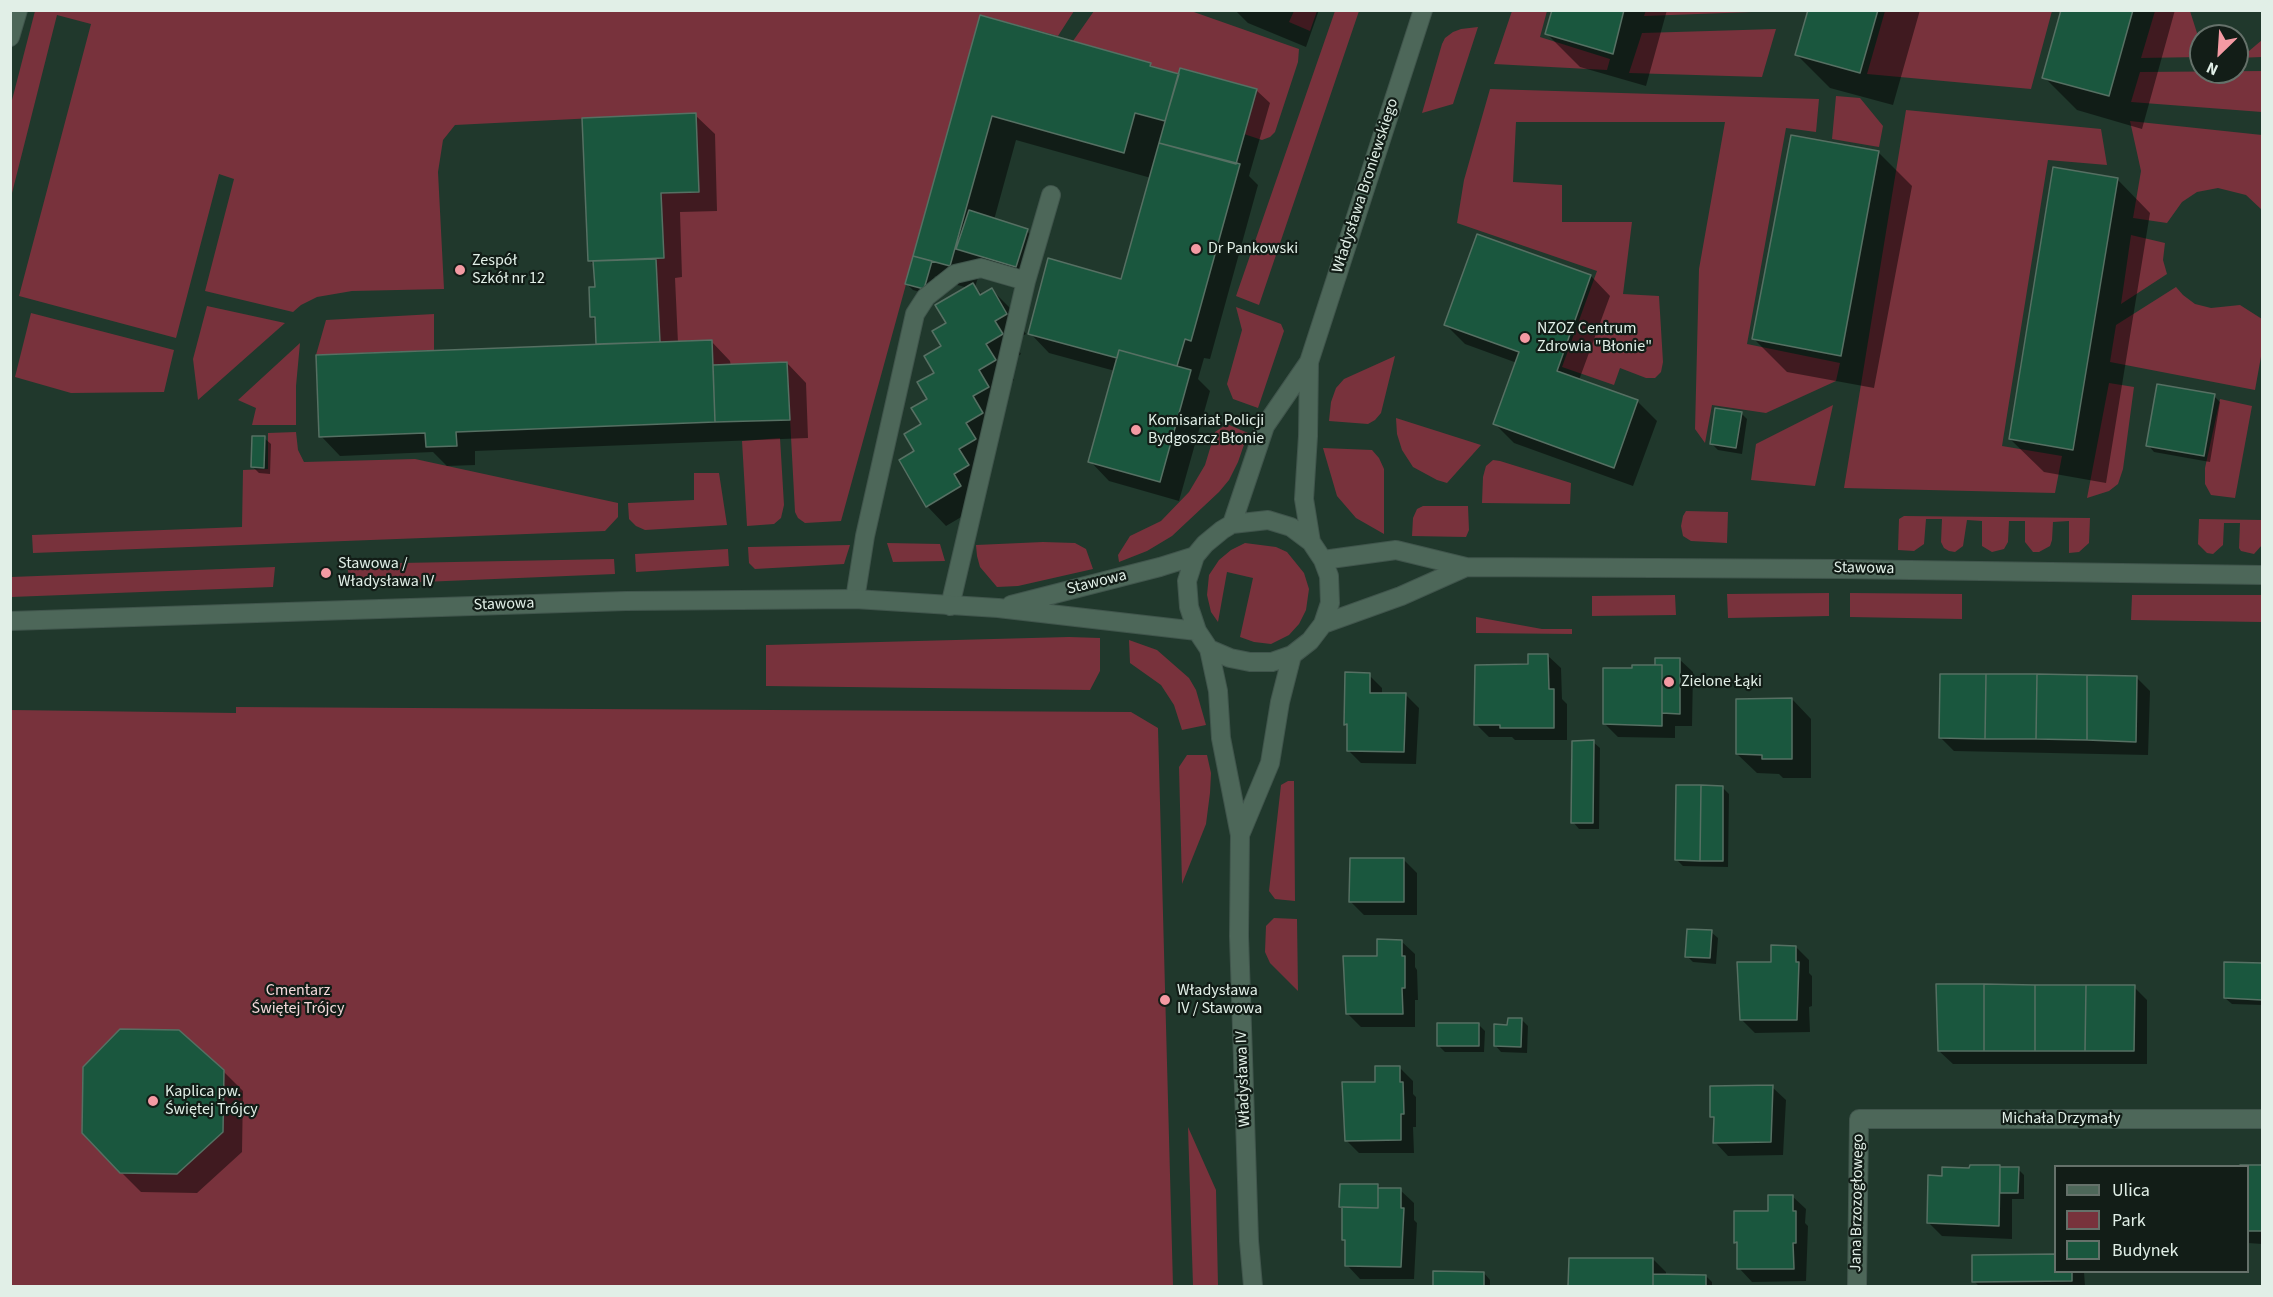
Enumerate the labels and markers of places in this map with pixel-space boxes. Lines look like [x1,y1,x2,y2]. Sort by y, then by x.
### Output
place label: Dr Pankowski [1208,239,1298,259]
marker: Dr Pankowski [1189,242,1203,256]
place label: Zespół Szkół nr 12 [472,251,545,289]
marker: Zespół Szkół nr 12 [453,263,467,277]
place label: NZOZ Centrum Zdrowia "Błonie" [1537,319,1652,357]
marker: NZOZ Centrum Zdrowia "Błonie" [1518,331,1532,345]
place label: Komisariat Policji Bydgoszcz Błonie [1148,411,1264,449]
marker: Komisariat Policji Bydgoszcz Błonie [1129,423,1143,437]
place label: Stawowa / Władysława IV [338,554,434,592]
marker: Stawowa / Władysława IV [319,566,333,580]
place label: Zielone Łąki [1681,672,1762,692]
marker: Zielone Łąki [1662,675,1676,689]
place label: Władysława IV / Stawowa [1177,981,1262,1019]
marker: Władysława IV / Stawowa [1158,993,1172,1007]
place label: Kaplica pw. Świętej Trójcy [165,1082,258,1120]
marker: Kaplica pw. Świętej Trójcy [146,1094,160,1108]

